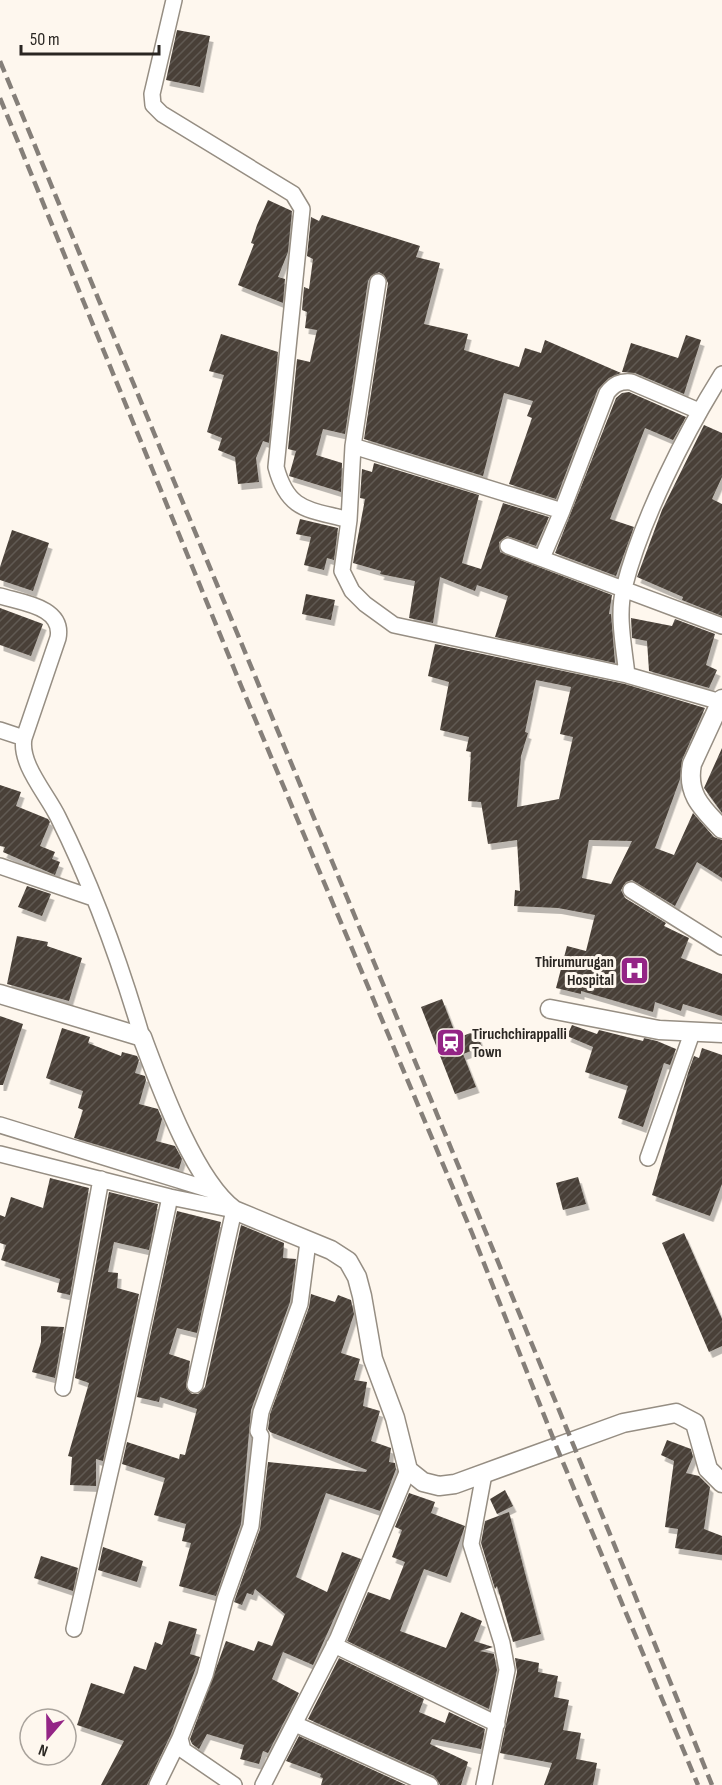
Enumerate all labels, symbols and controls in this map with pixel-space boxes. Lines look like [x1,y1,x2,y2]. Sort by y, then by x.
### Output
scale bar [21,18,159,56]
text: 50 m [30,29,60,50]
place label: Thirumurugan Hospital [535,953,614,990]
hospital icon: Thirumurugan Hospital [619,955,651,987]
place label: Tiruchchirappalli Town [472,1025,567,1062]
station icon: Tiruchchirappalli Town [435,1027,467,1059]
north arrow [18,1707,78,1767]
text: N [36,1739,51,1760]

